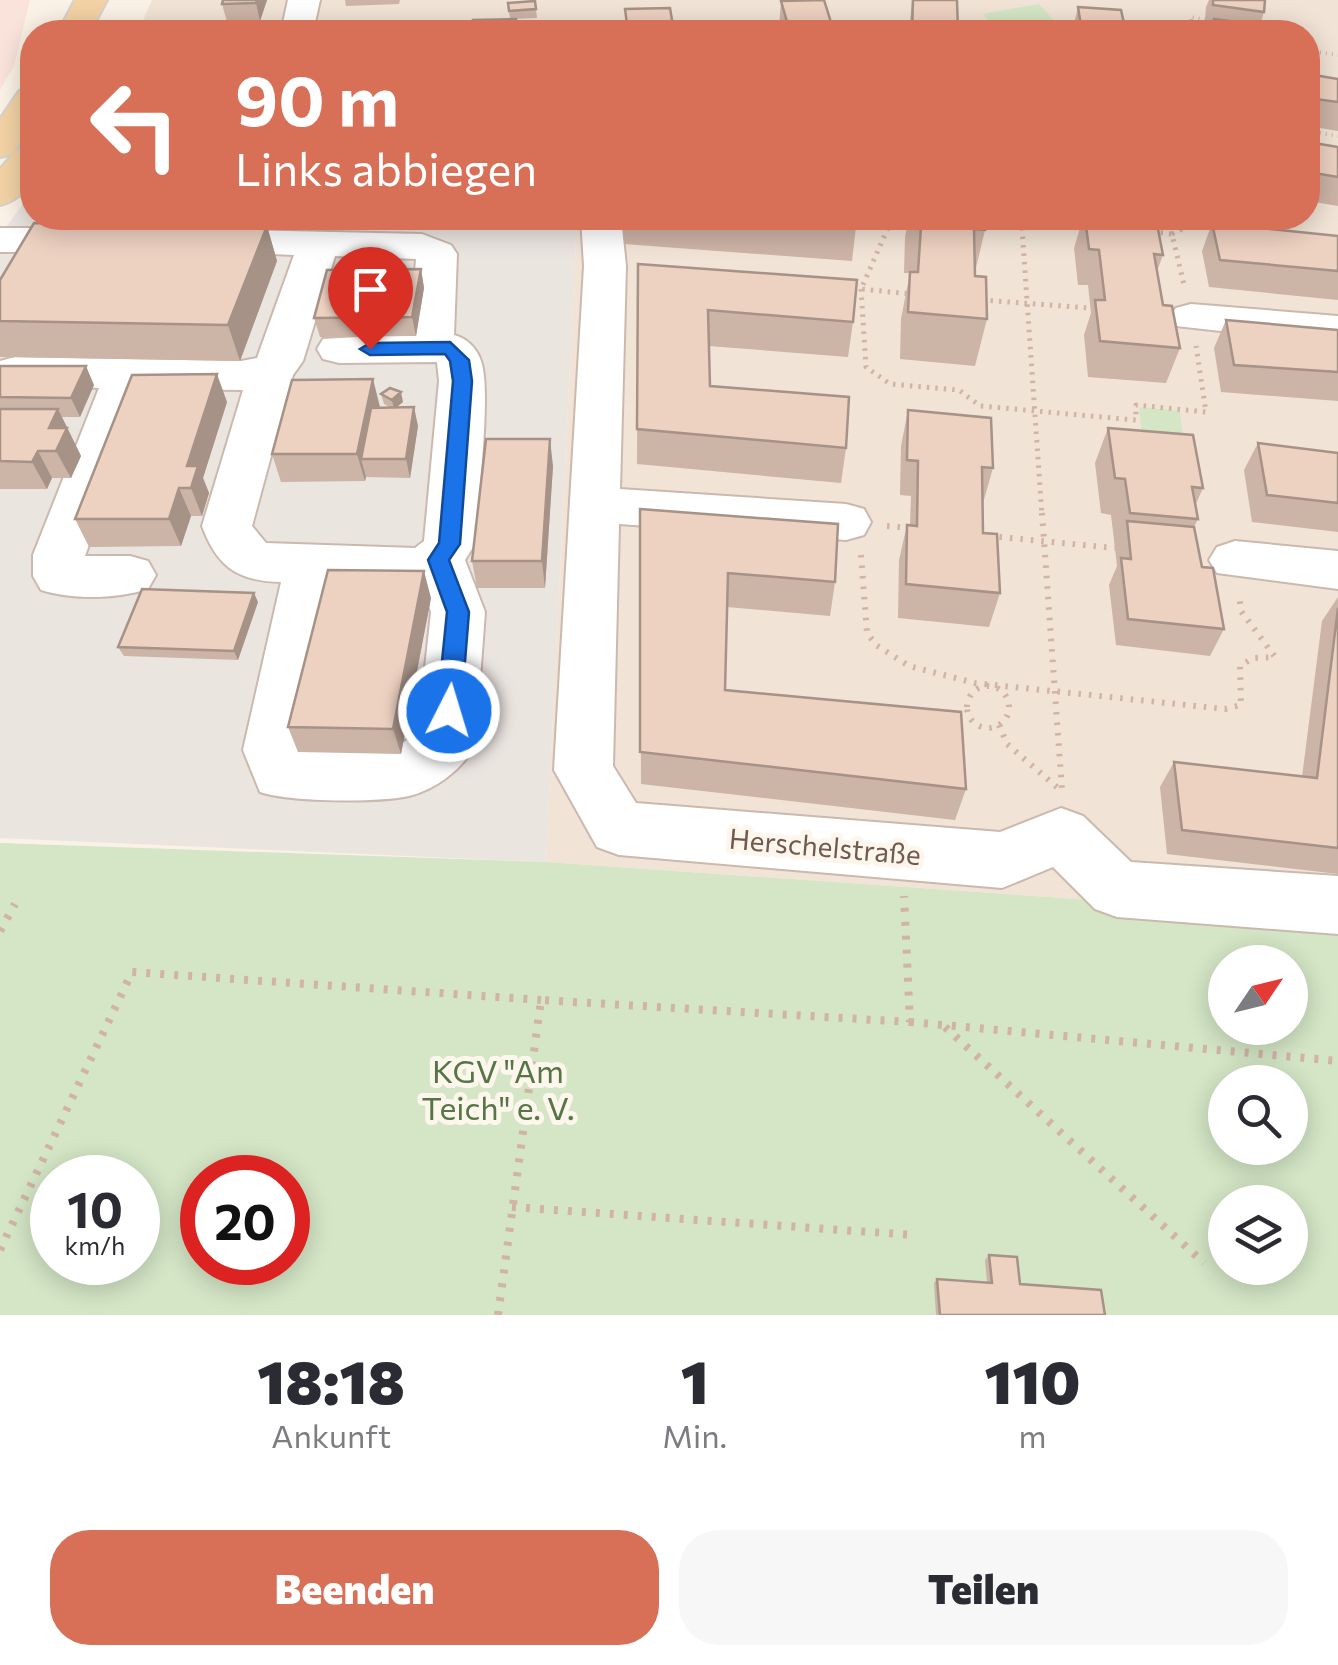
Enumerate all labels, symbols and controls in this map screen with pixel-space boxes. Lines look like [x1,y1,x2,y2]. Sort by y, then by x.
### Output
text: 90 m [235,55,399,140]
icon: left [70,60,200,190]
text: Links abbiegen [235,140,537,195]
pin [328,247,413,350]
icon: arrive [343,262,398,317]
position arrow [397,659,501,763]
street label: Herschelstraße [728,821,922,871]
north arrow [1208,945,1308,1045]
map controls [1208,945,1308,1285]
park label: KGV "Am Teich" e. V. [421,1050,575,1127]
button: search [1208,1065,1308,1165]
speed limit sign: 20 [180,1155,310,1285]
text: 10 [67,1177,123,1238]
button: layers [1208,1185,1308,1285]
text: km/h [65,1230,125,1260]
text: 18:18 [257,1343,405,1416]
text: 1 [681,1343,709,1416]
text: 110 [984,1343,1081,1416]
text: Ankunft [271,1415,391,1455]
text: Min. [662,1415,727,1455]
text: m [1019,1415,1046,1455]
button: Beenden [50,1530,659,1645]
button: Teilen [679,1530,1288,1645]

